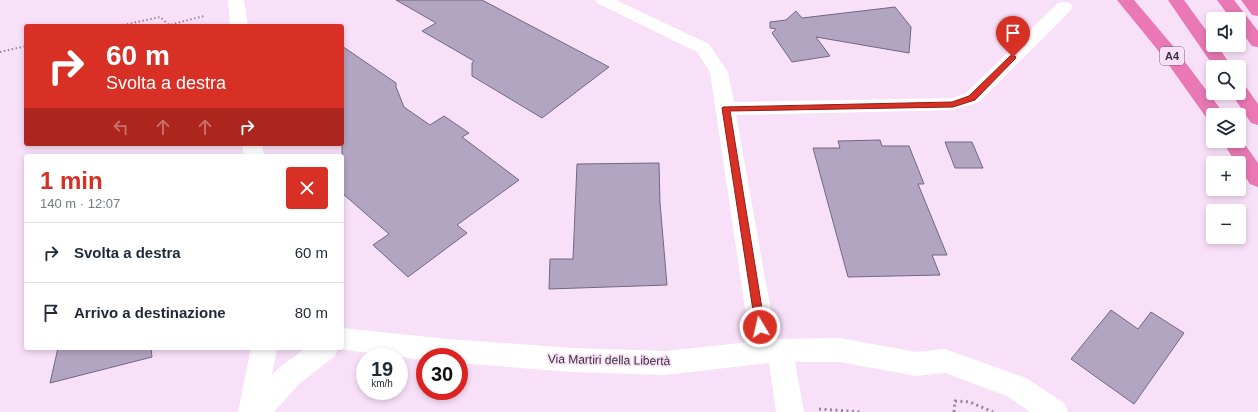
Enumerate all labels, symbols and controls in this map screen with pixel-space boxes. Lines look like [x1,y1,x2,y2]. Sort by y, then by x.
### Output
map controls [1206,12,1246,244]
button: sound [1206,12,1246,52]
pin [996,16,1030,57]
icon: arrive [1002,22,1024,44]
icon: right [40,40,92,92]
text: 60 m [106,40,170,71]
road number: A4 [1160,47,1184,65]
button: search [1206,60,1246,100]
text: Svolta a destra [106,73,226,93]
button: layers [1206,108,1246,148]
icon: left [110,116,132,138]
icon: ahead [152,116,174,138]
icon: ahead [194,116,216,138]
icon: right [236,116,258,138]
button: + [1206,156,1246,196]
text: 1 min [40,167,103,194]
button: close [286,167,328,209]
text: 140 m · 12:07 [40,196,120,211]
button: − [1206,204,1246,244]
icon: right [40,242,62,264]
text: Svolta a destra [74,244,181,261]
text: 60 m [295,244,328,261]
icon: arrive [40,302,62,324]
text: Arrivo a destinazione [74,304,226,321]
text: 80 m [295,304,328,321]
position arrow [739,306,781,348]
speed limit sign: 30 [416,348,468,400]
street label: Via Martiri della Libertà [548,352,671,368]
text: 19 [371,358,393,380]
text: km/h [371,378,393,389]

